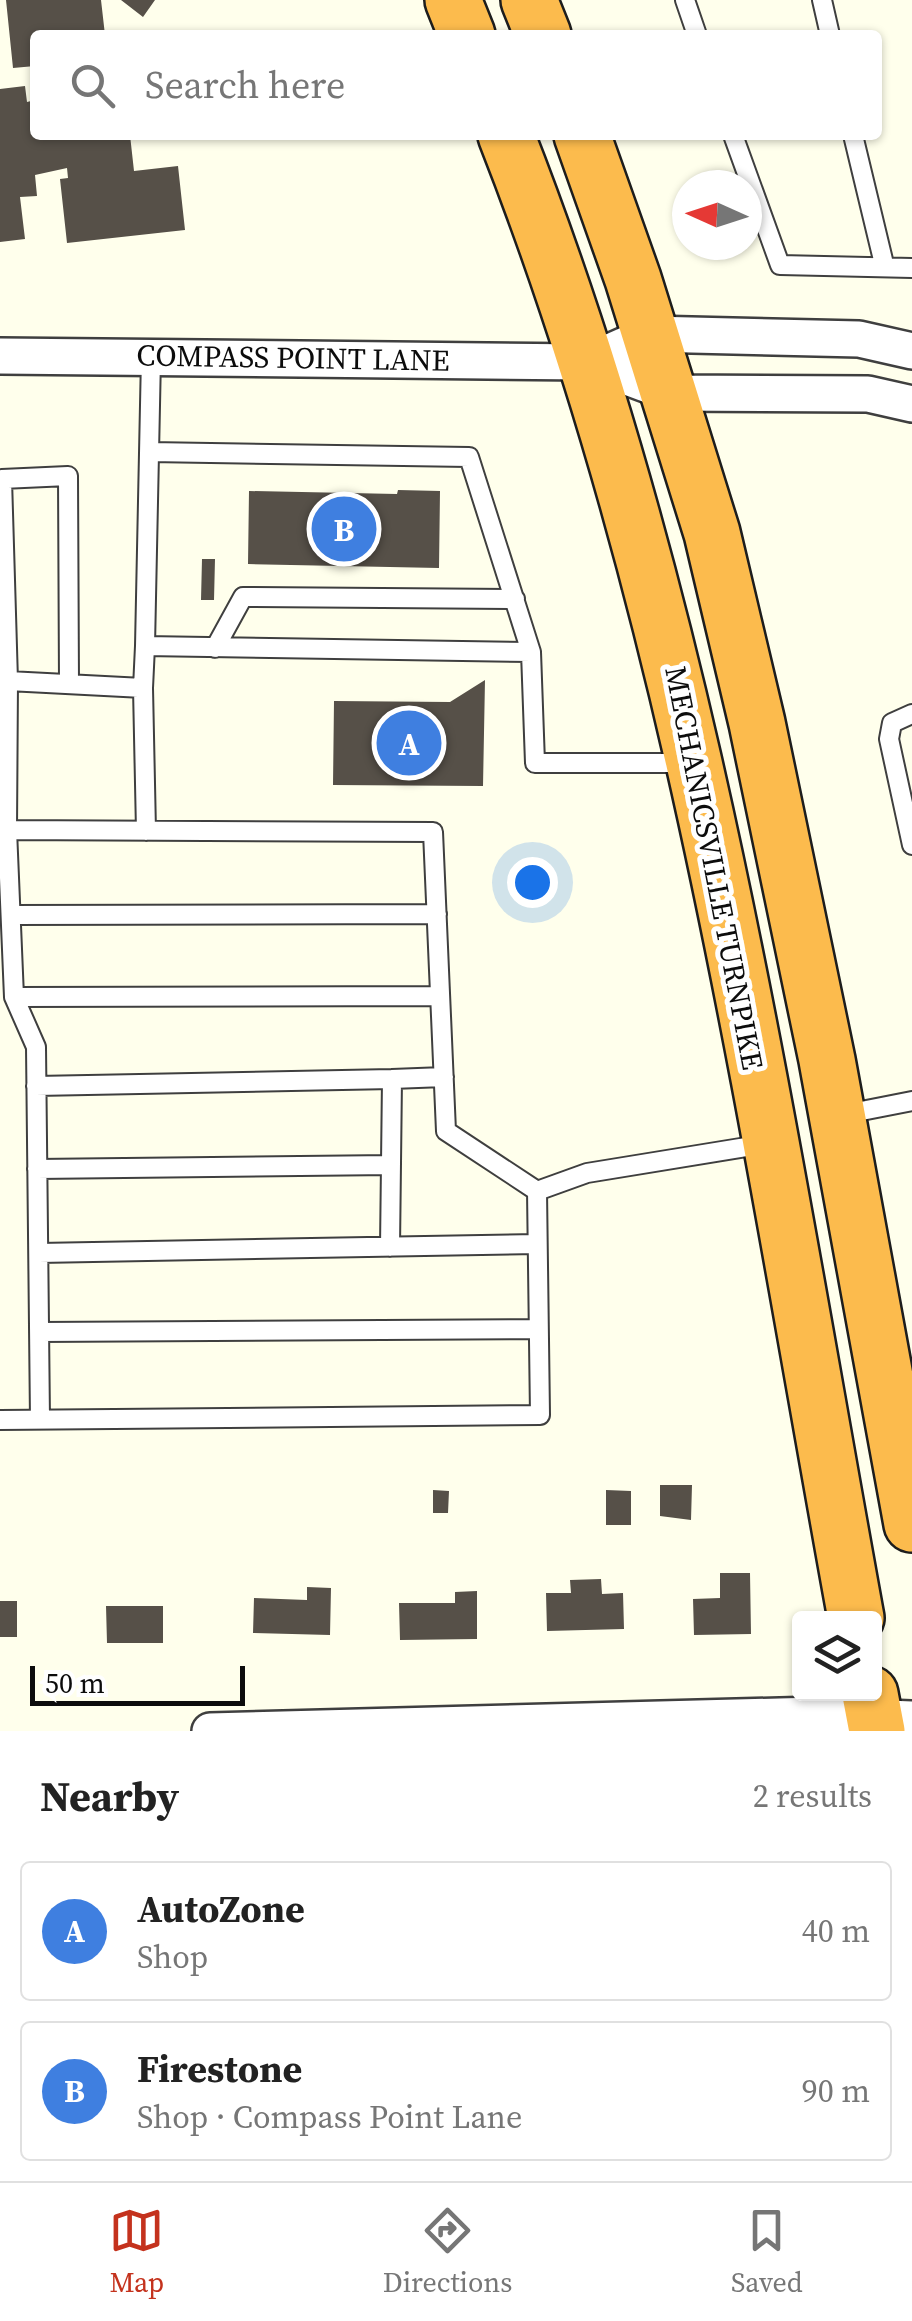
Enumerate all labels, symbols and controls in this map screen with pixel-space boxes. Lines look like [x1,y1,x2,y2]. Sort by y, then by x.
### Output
search box [30,30,882,140]
icon: search [65,58,120,113]
text: Search here [145,59,345,111]
north arrow [672,170,762,260]
street label: COMPASS POINT LANE [136,334,450,381]
pin: B [312,492,376,566]
street label: MECHANICSVILLE TURNPIKE [655,663,774,1073]
pin: A [376,706,442,780]
your location [507,857,558,908]
map controls [792,1611,882,1701]
button: layers [792,1611,882,1701]
scale bar [30,1661,245,1706]
text: 50 m [45,1664,105,1702]
text: Nearby [40,1767,179,1825]
text: 2 results [753,1774,872,1818]
text: AutoZone [137,1883,305,1935]
text: A [64,1909,85,1953]
text: 40 m [802,1909,870,1953]
text: Shop [137,1935,208,1979]
text: Firestone [137,2043,302,2095]
text: B [64,2069,85,2113]
text: 90 m [802,2069,870,2113]
text: Shop · Compass Point Lane [137,2095,522,2139]
tab: Map [109,2203,164,2301]
tab: Directions [383,2203,512,2301]
tab: Saved [731,2203,803,2301]

